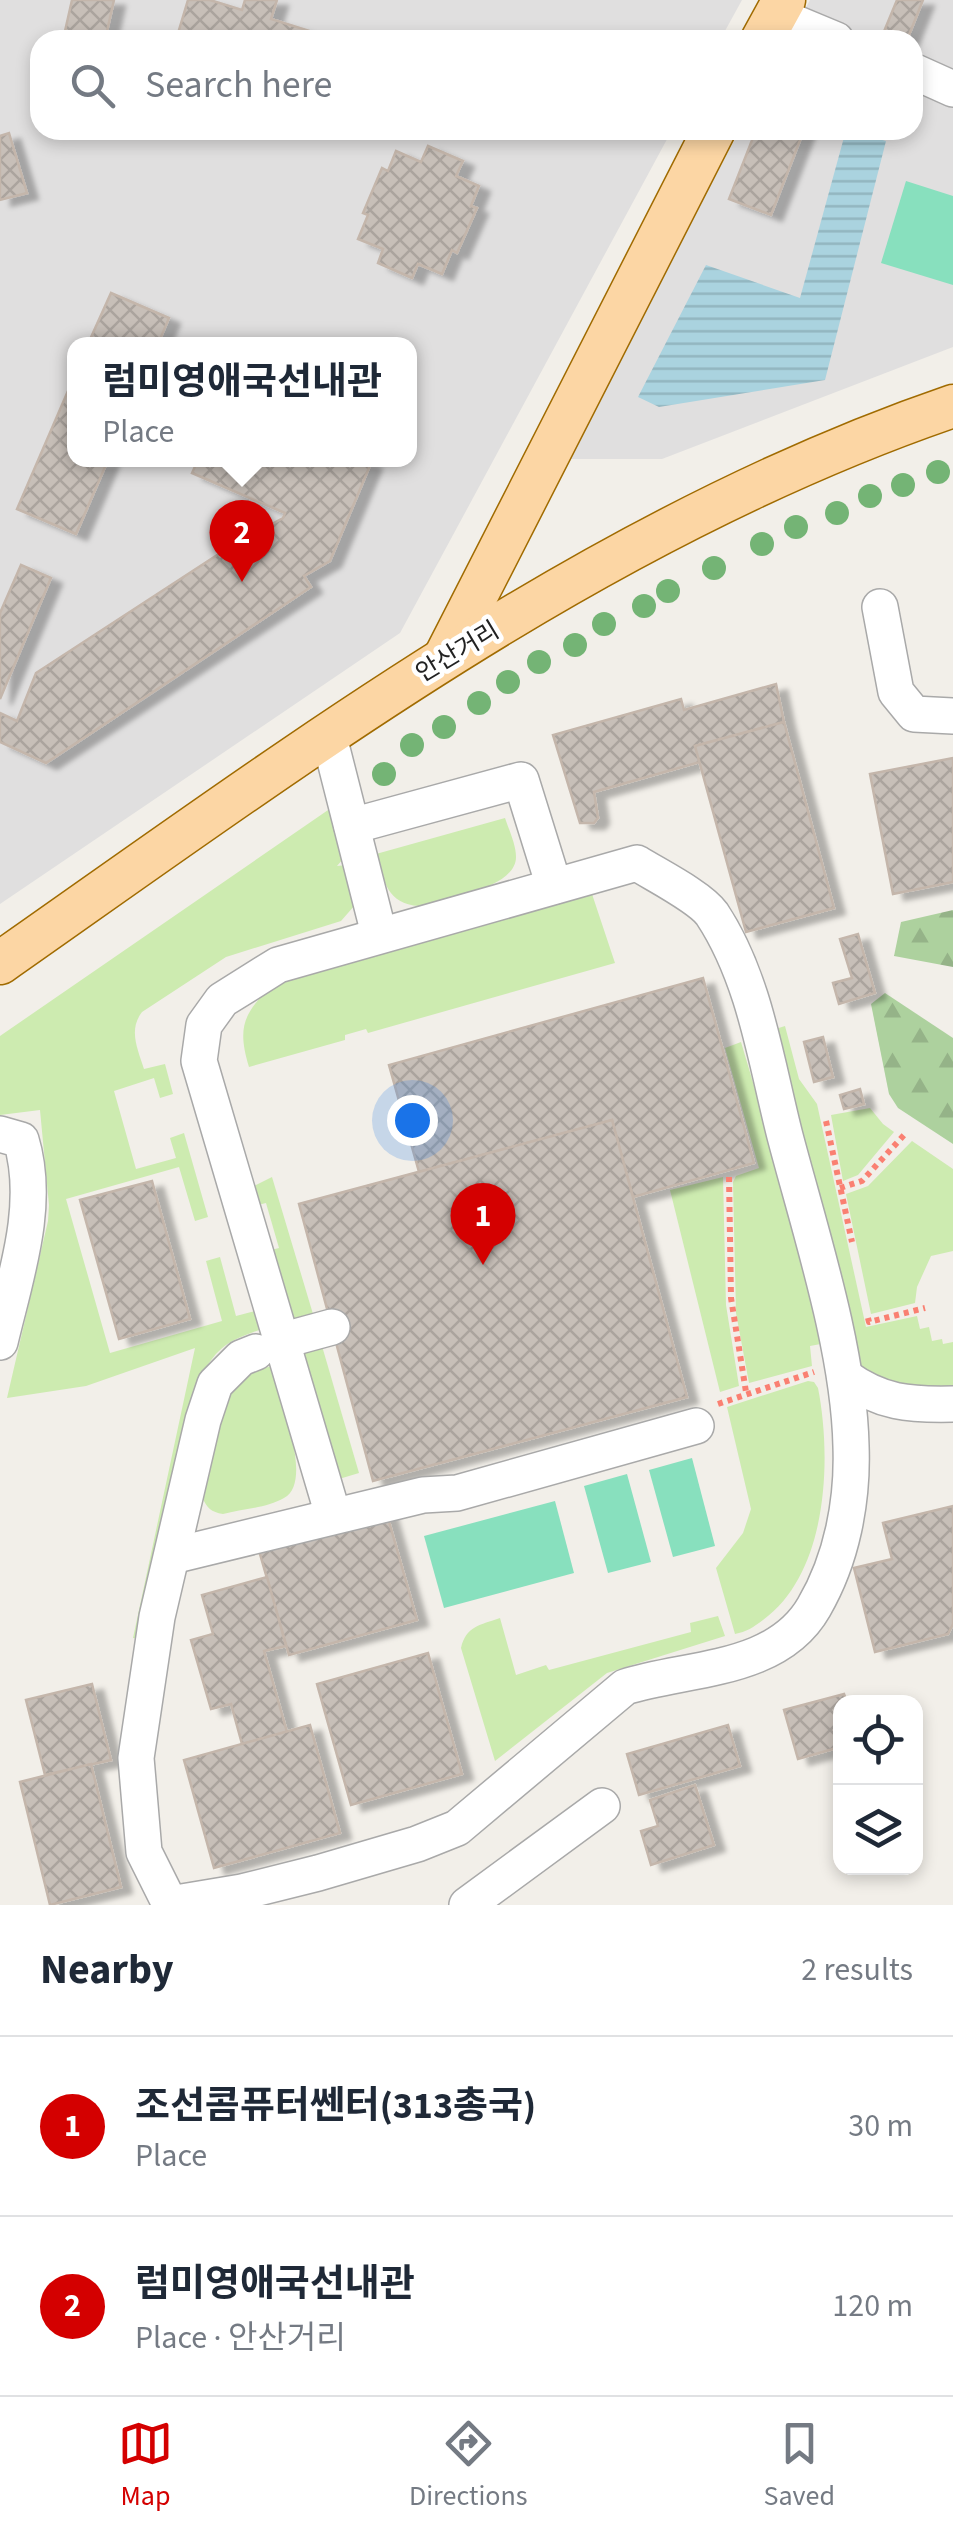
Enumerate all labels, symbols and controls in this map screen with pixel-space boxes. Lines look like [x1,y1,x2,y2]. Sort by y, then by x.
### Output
search box [30,30,923,140]
icon: search [65,58,120,113]
text: Search here [145,58,332,112]
popup [67,337,417,467]
text: 럼미영애국선내관 [102,355,382,409]
text: Place [102,409,174,455]
pin: 2 [210,500,274,582]
street label: 안산거리 [409,613,506,691]
your location [387,1095,438,1146]
pin: 1 [450,1182,516,1265]
map controls [833,1695,923,1875]
button: locate [833,1695,923,1785]
button: layers [833,1785,923,1875]
text: Nearby [40,1940,174,2000]
text: 2 results [801,1947,913,1993]
text: 조선콤퓨터쎈터(313총국) [135,2079,536,2133]
text: 1 [64,2103,81,2149]
text: 30 m [848,2103,913,2149]
text: Place [135,2133,207,2179]
text: 럼미영애국선내관 [135,2257,415,2311]
text: 2 [64,2283,81,2329]
text: 120 m [832,2283,913,2329]
text: Place · 안산거리 [135,2315,346,2361]
tab: Map [118,2416,173,2516]
tab: Directions [409,2416,528,2516]
tab: Saved [764,2416,835,2516]

